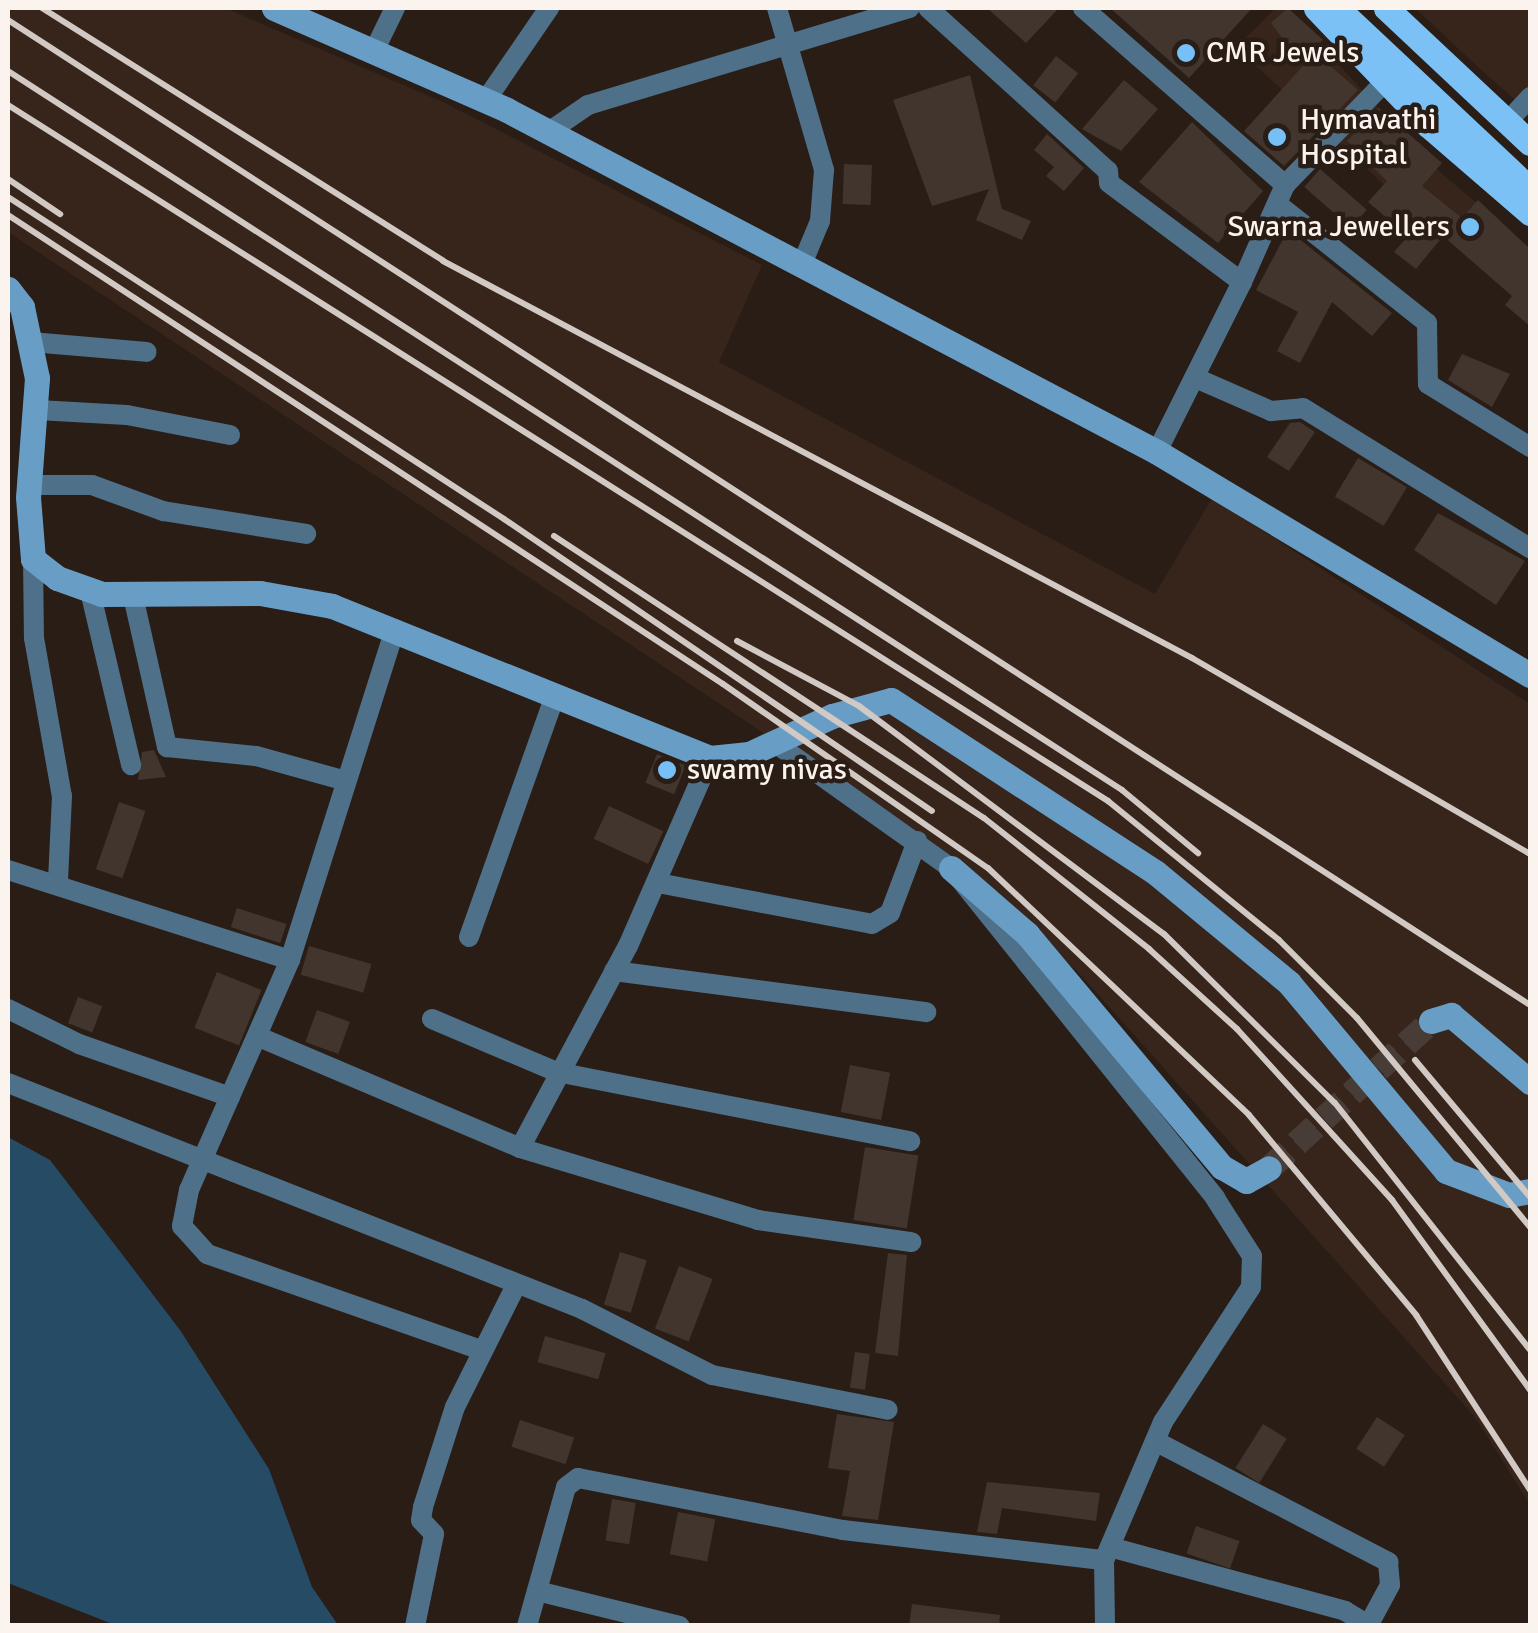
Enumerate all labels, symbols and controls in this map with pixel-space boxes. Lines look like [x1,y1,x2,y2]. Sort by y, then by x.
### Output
place label: CMR Jewels [1206,35,1359,71]
marker: CMR Jewels [1175,42,1197,64]
place label: Hymavathi Hospital [1300,102,1436,172]
marker: Hymavathi Hospital [1264,124,1290,150]
place label: Swarna Jewellers [1227,209,1450,245]
marker: Swarna Jewellers [1459,216,1481,238]
place label: swamy nivas [687,752,847,788]
marker: swamy nivas [656,759,678,781]

